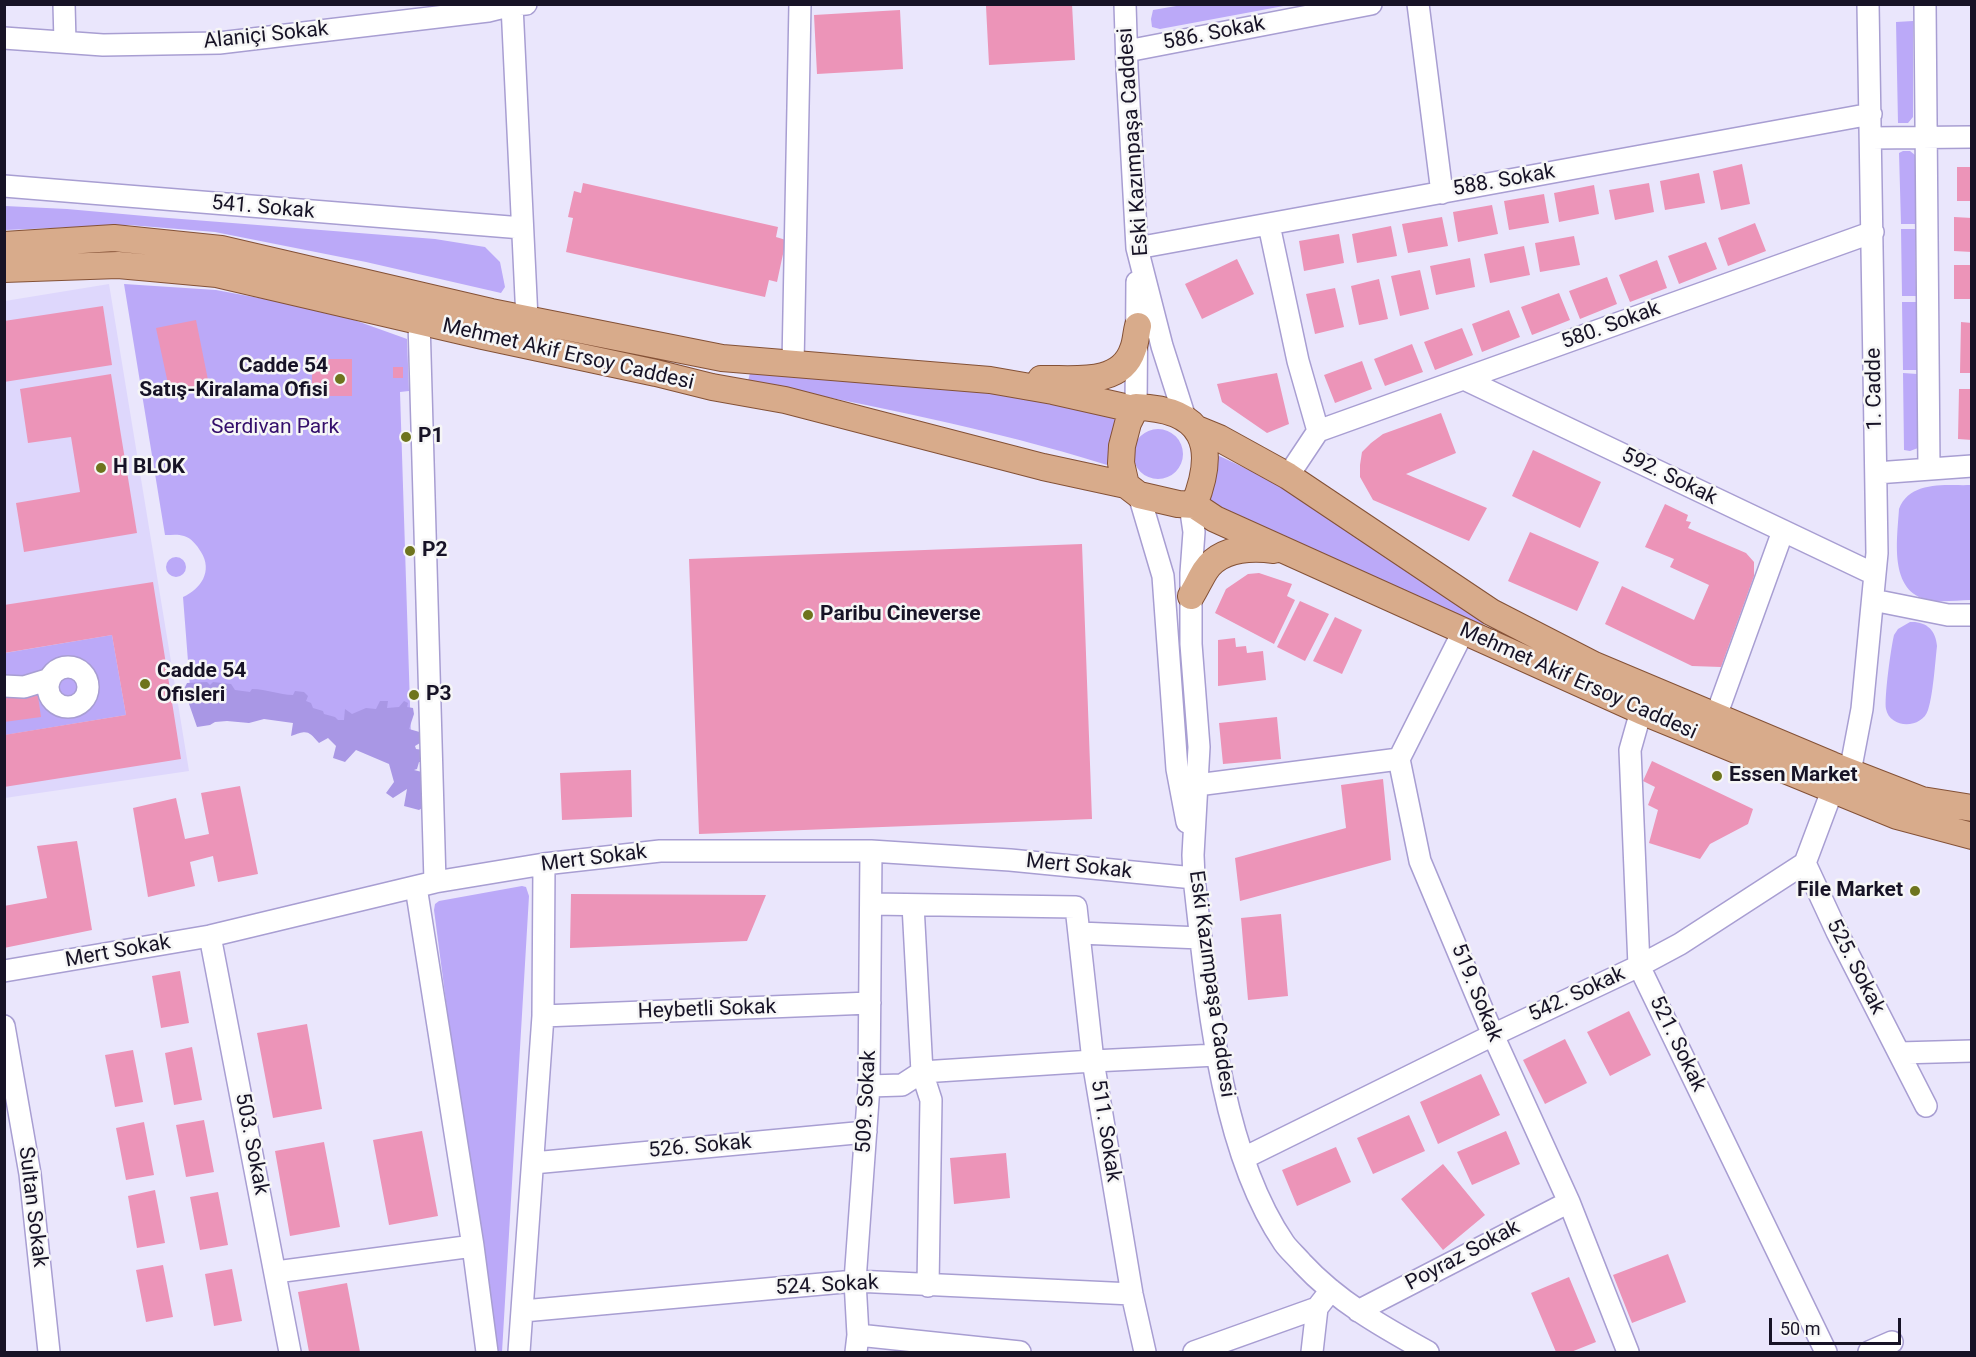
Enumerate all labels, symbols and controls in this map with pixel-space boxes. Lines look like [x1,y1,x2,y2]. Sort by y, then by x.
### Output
street label: 586. Sokak [1161,12,1267,56]
street label: Alaniçi Sokak [202,17,330,55]
street label: Eski Kazımpaşa Caddesi [1113,27,1155,257]
street label: 588. Sokak [1451,160,1557,202]
street label: 541. Sokak [210,191,316,225]
street label: 580. Sokak [1558,296,1664,356]
street label: Mehmet Akif Ersoy Caddesi [440,314,696,396]
street label: 1. Cadde [1862,348,1888,430]
place label: Cadde 54 Satış-Kiralama Ofisi [139,354,328,404]
marker: Cadde 54 Satış-Kiralama Ofisi [333,372,347,386]
park label: Serdivan Park [211,415,339,441]
place label: P1 [418,424,444,450]
marker: P1 [399,430,413,444]
street label: 592. Sokak [1617,443,1721,511]
place label: H BLOK [113,455,185,481]
marker: H BLOK [94,461,108,475]
place label: P2 [422,538,448,564]
marker: P2 [403,544,417,558]
place label: Paribu Cineverse [820,602,981,628]
marker: Paribu Cineverse [801,608,815,622]
street label: Mehmet Akif Ersoy Caddesi [1455,618,1701,746]
place label: Cadde 54 Ofisleri [157,659,246,709]
marker: Cadde 54 Ofisleri [138,677,152,691]
place label: P3 [426,682,452,708]
marker: P3 [407,688,421,702]
place label: Essen Market [1729,763,1857,789]
marker: Essen Market [1710,769,1724,783]
street label: Mert Sokak [540,840,648,878]
street label: Mert Sokak [1025,849,1133,885]
street label: Eski Kazımpaşa Caddesi [1183,869,1239,1099]
place label: File Market [1797,878,1903,904]
marker: File Market [1908,884,1922,898]
street label: 525. Sokak [1820,915,1890,1019]
street label: Mert Sokak [63,930,173,974]
street label: 519. Sokak [1445,940,1507,1046]
street label: 542. Sokak [1525,962,1629,1028]
street label: 521. Sokak [1643,992,1711,1096]
street label: Heybetli Sokak [637,995,777,1025]
street label: 509. Sokak [852,1050,882,1154]
street label: 511. Sokak [1084,1078,1126,1184]
street label: 503. Sokak [229,1091,273,1197]
street label: 526. Sokak [647,1130,753,1164]
street label: Sultan Sokak [12,1145,52,1269]
street label: Poyraz Sokak [1402,1215,1524,1297]
street label: 524. Sokak [775,1271,879,1301]
scale bar [1772,1306,1904,1344]
text: 50 m [1780,1318,1820,1339]

